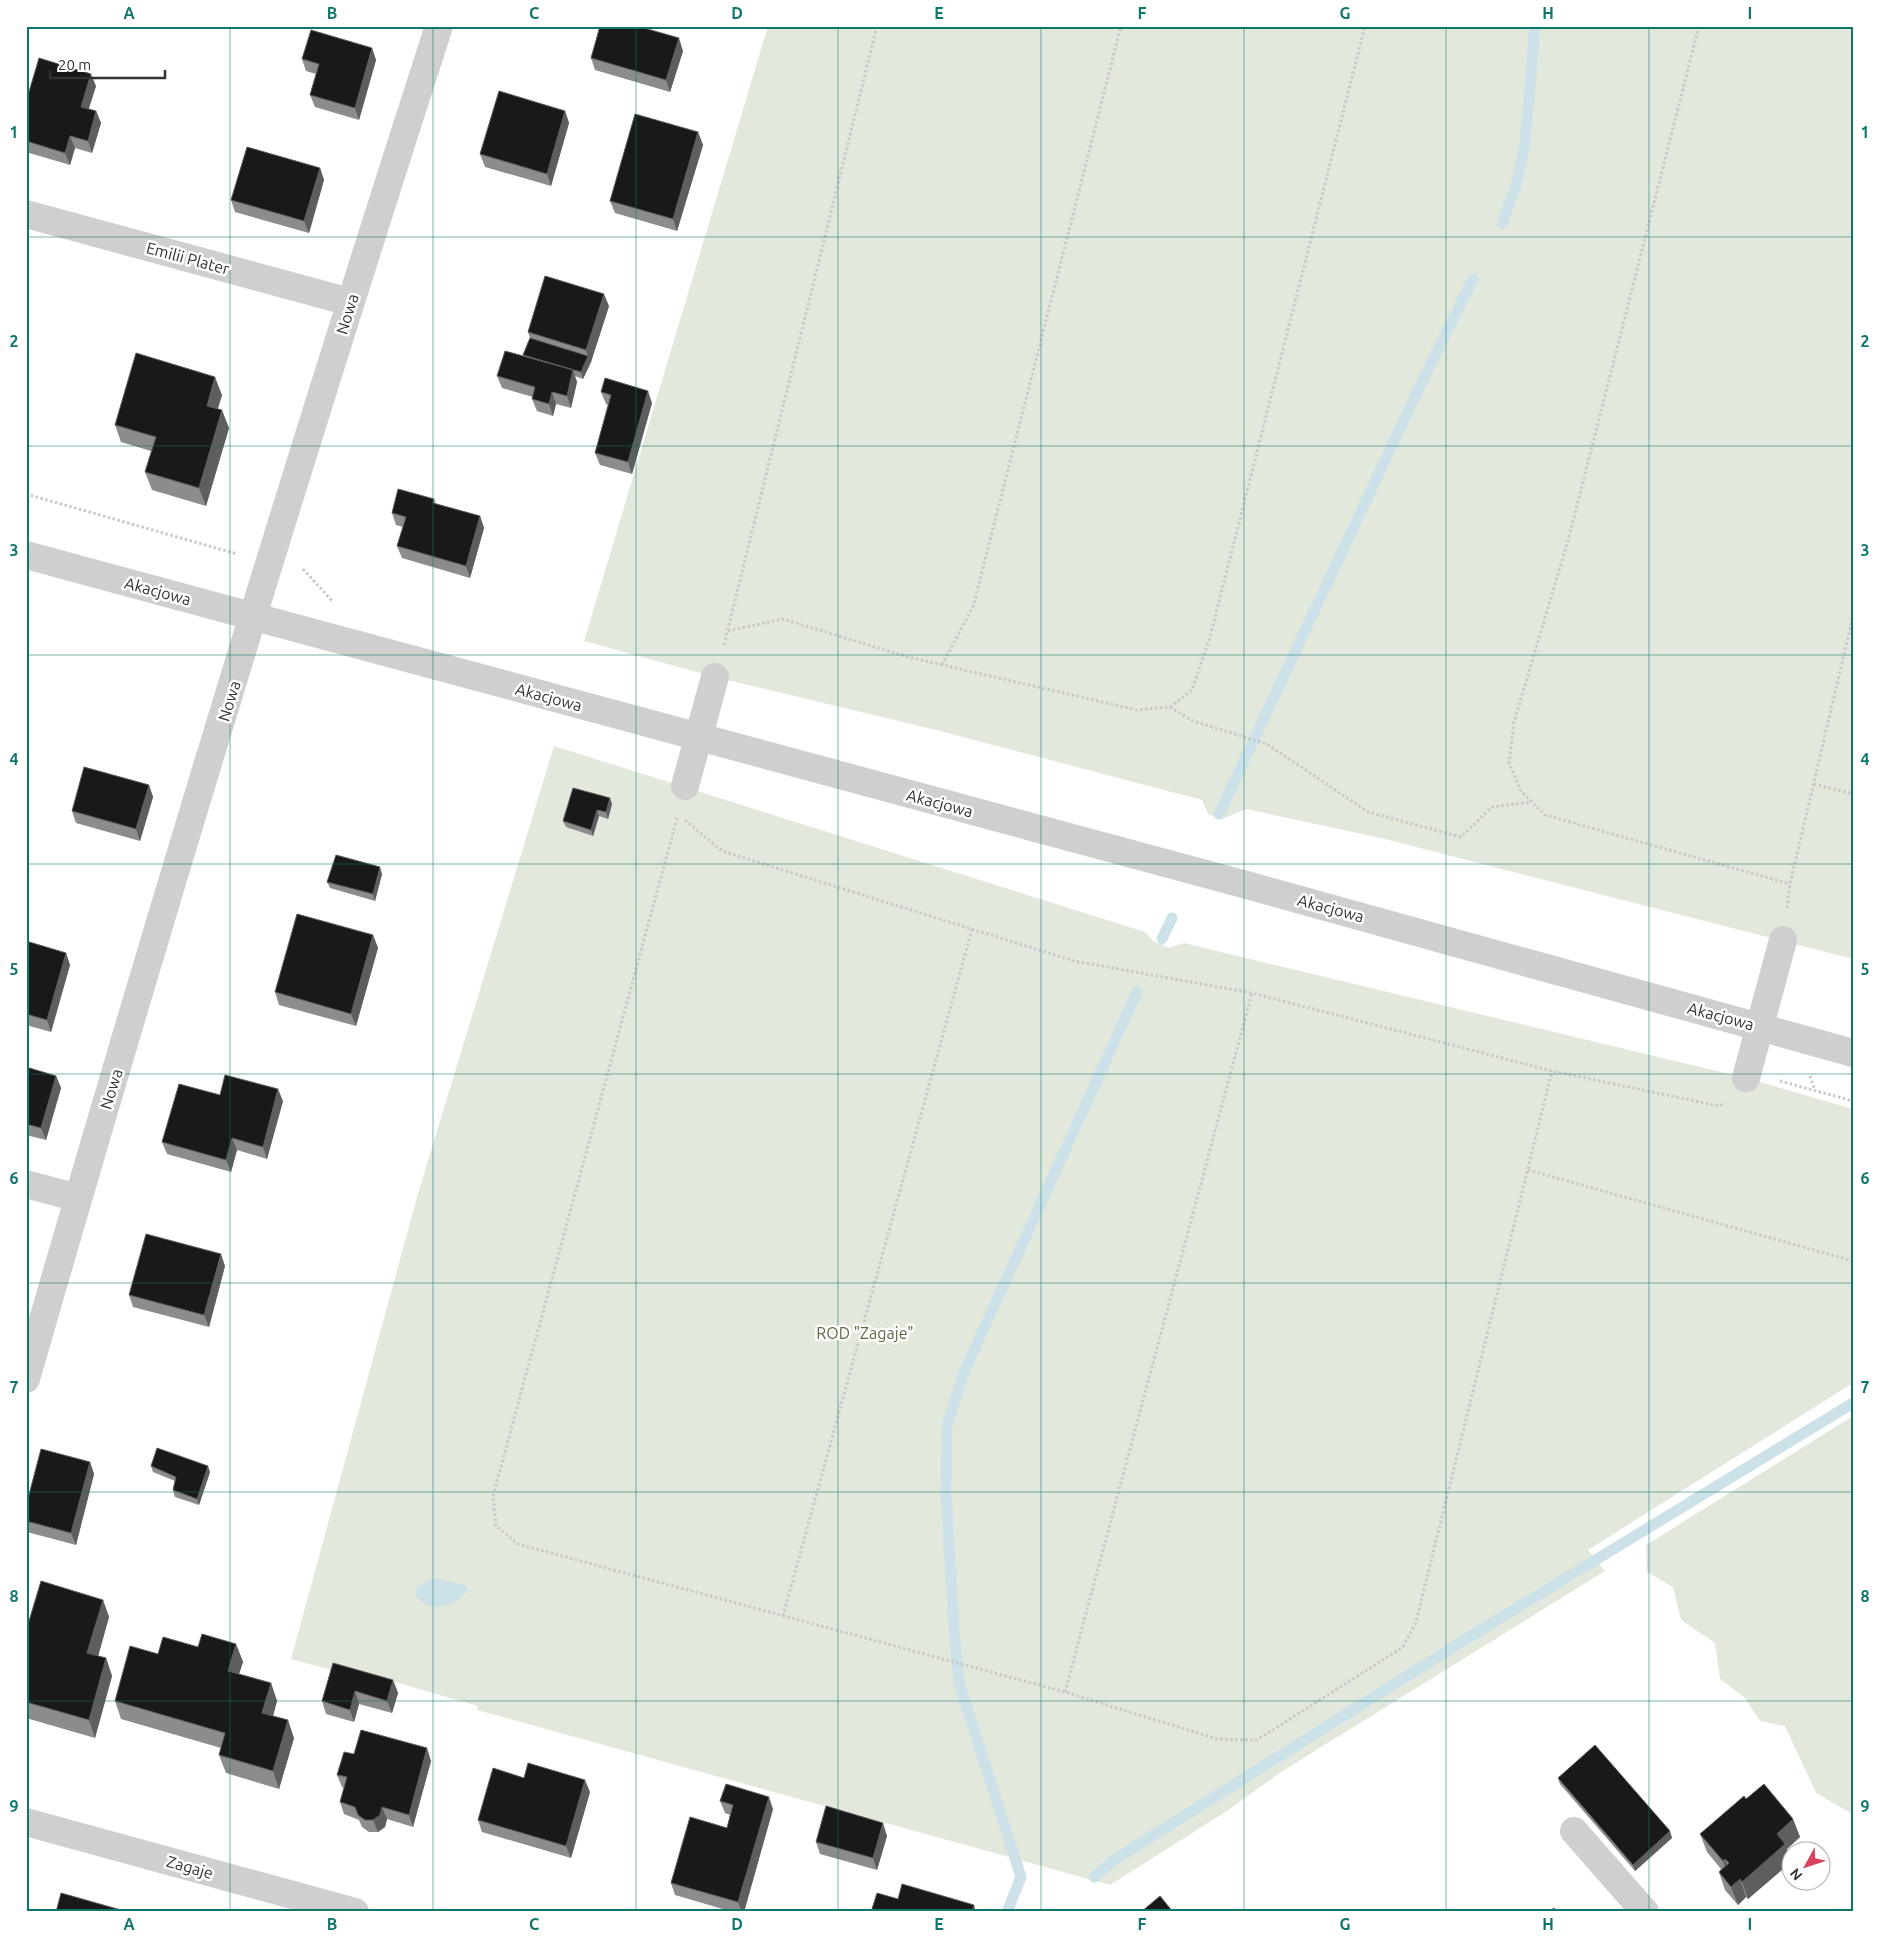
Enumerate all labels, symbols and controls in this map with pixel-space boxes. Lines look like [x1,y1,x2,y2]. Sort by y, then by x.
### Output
text: A [123,4,135,22]
text: B [327,4,337,22]
text: C [529,4,539,22]
text: D [731,4,743,22]
text: E [934,4,944,22]
text: F [1138,4,1147,22]
text: G [1339,4,1351,22]
text: H [1542,4,1554,22]
text: I [1748,4,1752,22]
scale bar [50,48,165,80]
text: 20 m [58,56,91,73]
text: 1 [9,123,19,141]
text: 1 [1860,123,1870,141]
street label: Emilii Plater [144,238,232,278]
street label: Nowa [332,292,362,336]
text: 2 [9,332,19,350]
text: 2 [1860,332,1870,350]
text: 3 [9,541,19,559]
text: 3 [1860,541,1870,559]
street label: Akacjowa [123,574,193,608]
street label: Nowa [214,679,244,723]
street label: Akacjowa [514,680,584,714]
text: 4 [9,750,19,768]
text: 4 [1860,750,1870,768]
street label: Akacjowa [905,786,975,820]
street label: Akacjowa [1296,891,1366,925]
text: 5 [9,960,19,978]
text: 5 [1860,960,1870,978]
street label: Akacjowa [1686,999,1756,1033]
street label: Nowa [96,1067,126,1111]
text: 6 [9,1169,19,1187]
text: 6 [1860,1169,1870,1187]
park label: ROD "Zagaje" [816,1324,914,1342]
text: 7 [9,1378,19,1396]
text: 7 [1860,1378,1870,1396]
text: 8 [9,1587,19,1605]
text: 8 [1860,1587,1870,1605]
text: 9 [9,1797,19,1815]
text: 9 [1860,1797,1870,1815]
north arrow [1782,1840,1832,1890]
street label: Zagaje [165,1852,215,1882]
text: N [1787,1865,1806,1884]
text: A [123,1915,135,1933]
text: B [327,1915,337,1933]
text: C [529,1915,539,1933]
text: D [731,1915,743,1933]
text: E [934,1915,944,1933]
text: F [1138,1915,1147,1933]
text: G [1339,1915,1351,1933]
text: H [1542,1915,1554,1933]
text: I [1748,1915,1752,1933]

